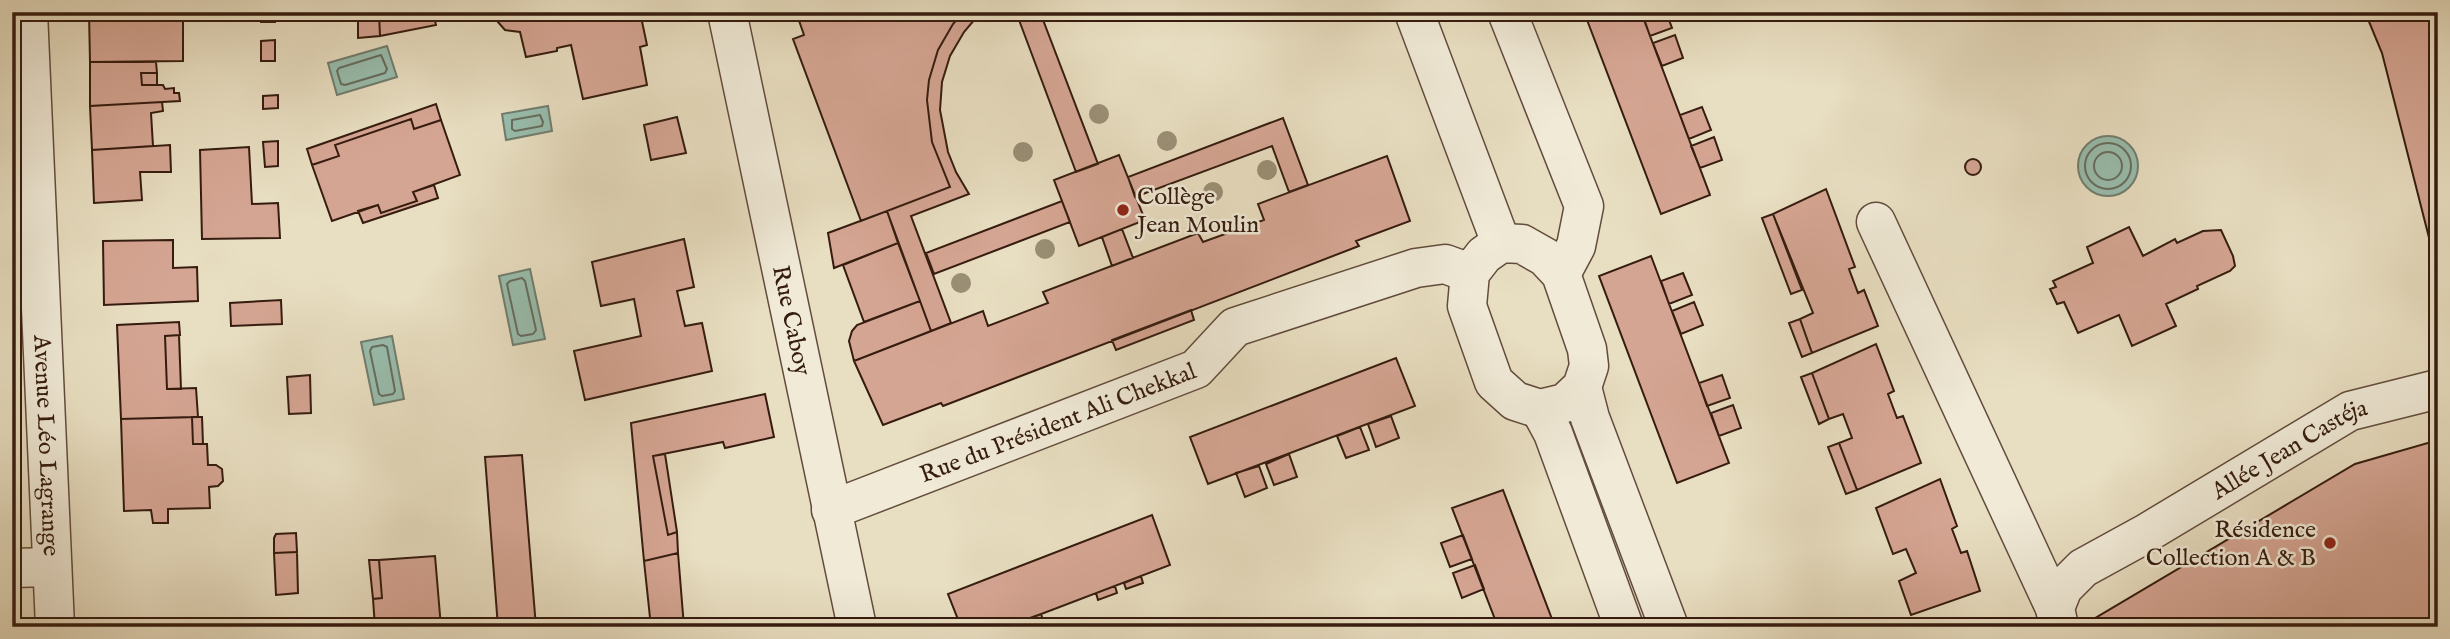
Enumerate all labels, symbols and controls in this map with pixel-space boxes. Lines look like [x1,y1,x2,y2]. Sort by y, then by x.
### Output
place label: Collège Jean Moulin [1134,182,1259,241]
marker: Collège Jean Moulin [1115,202,1131,218]
street label: Rue Caboy [764,263,817,379]
street label: Avenue Léo Lagrange [25,333,66,557]
street label: Rue du Président Ali Chekkal [916,356,1201,491]
street label: Allée Jean Castéja [2205,393,2371,508]
place label: Résidence Collection A & B [2146,515,2316,574]
marker: Résidence Collection A & B [2322,535,2338,551]

